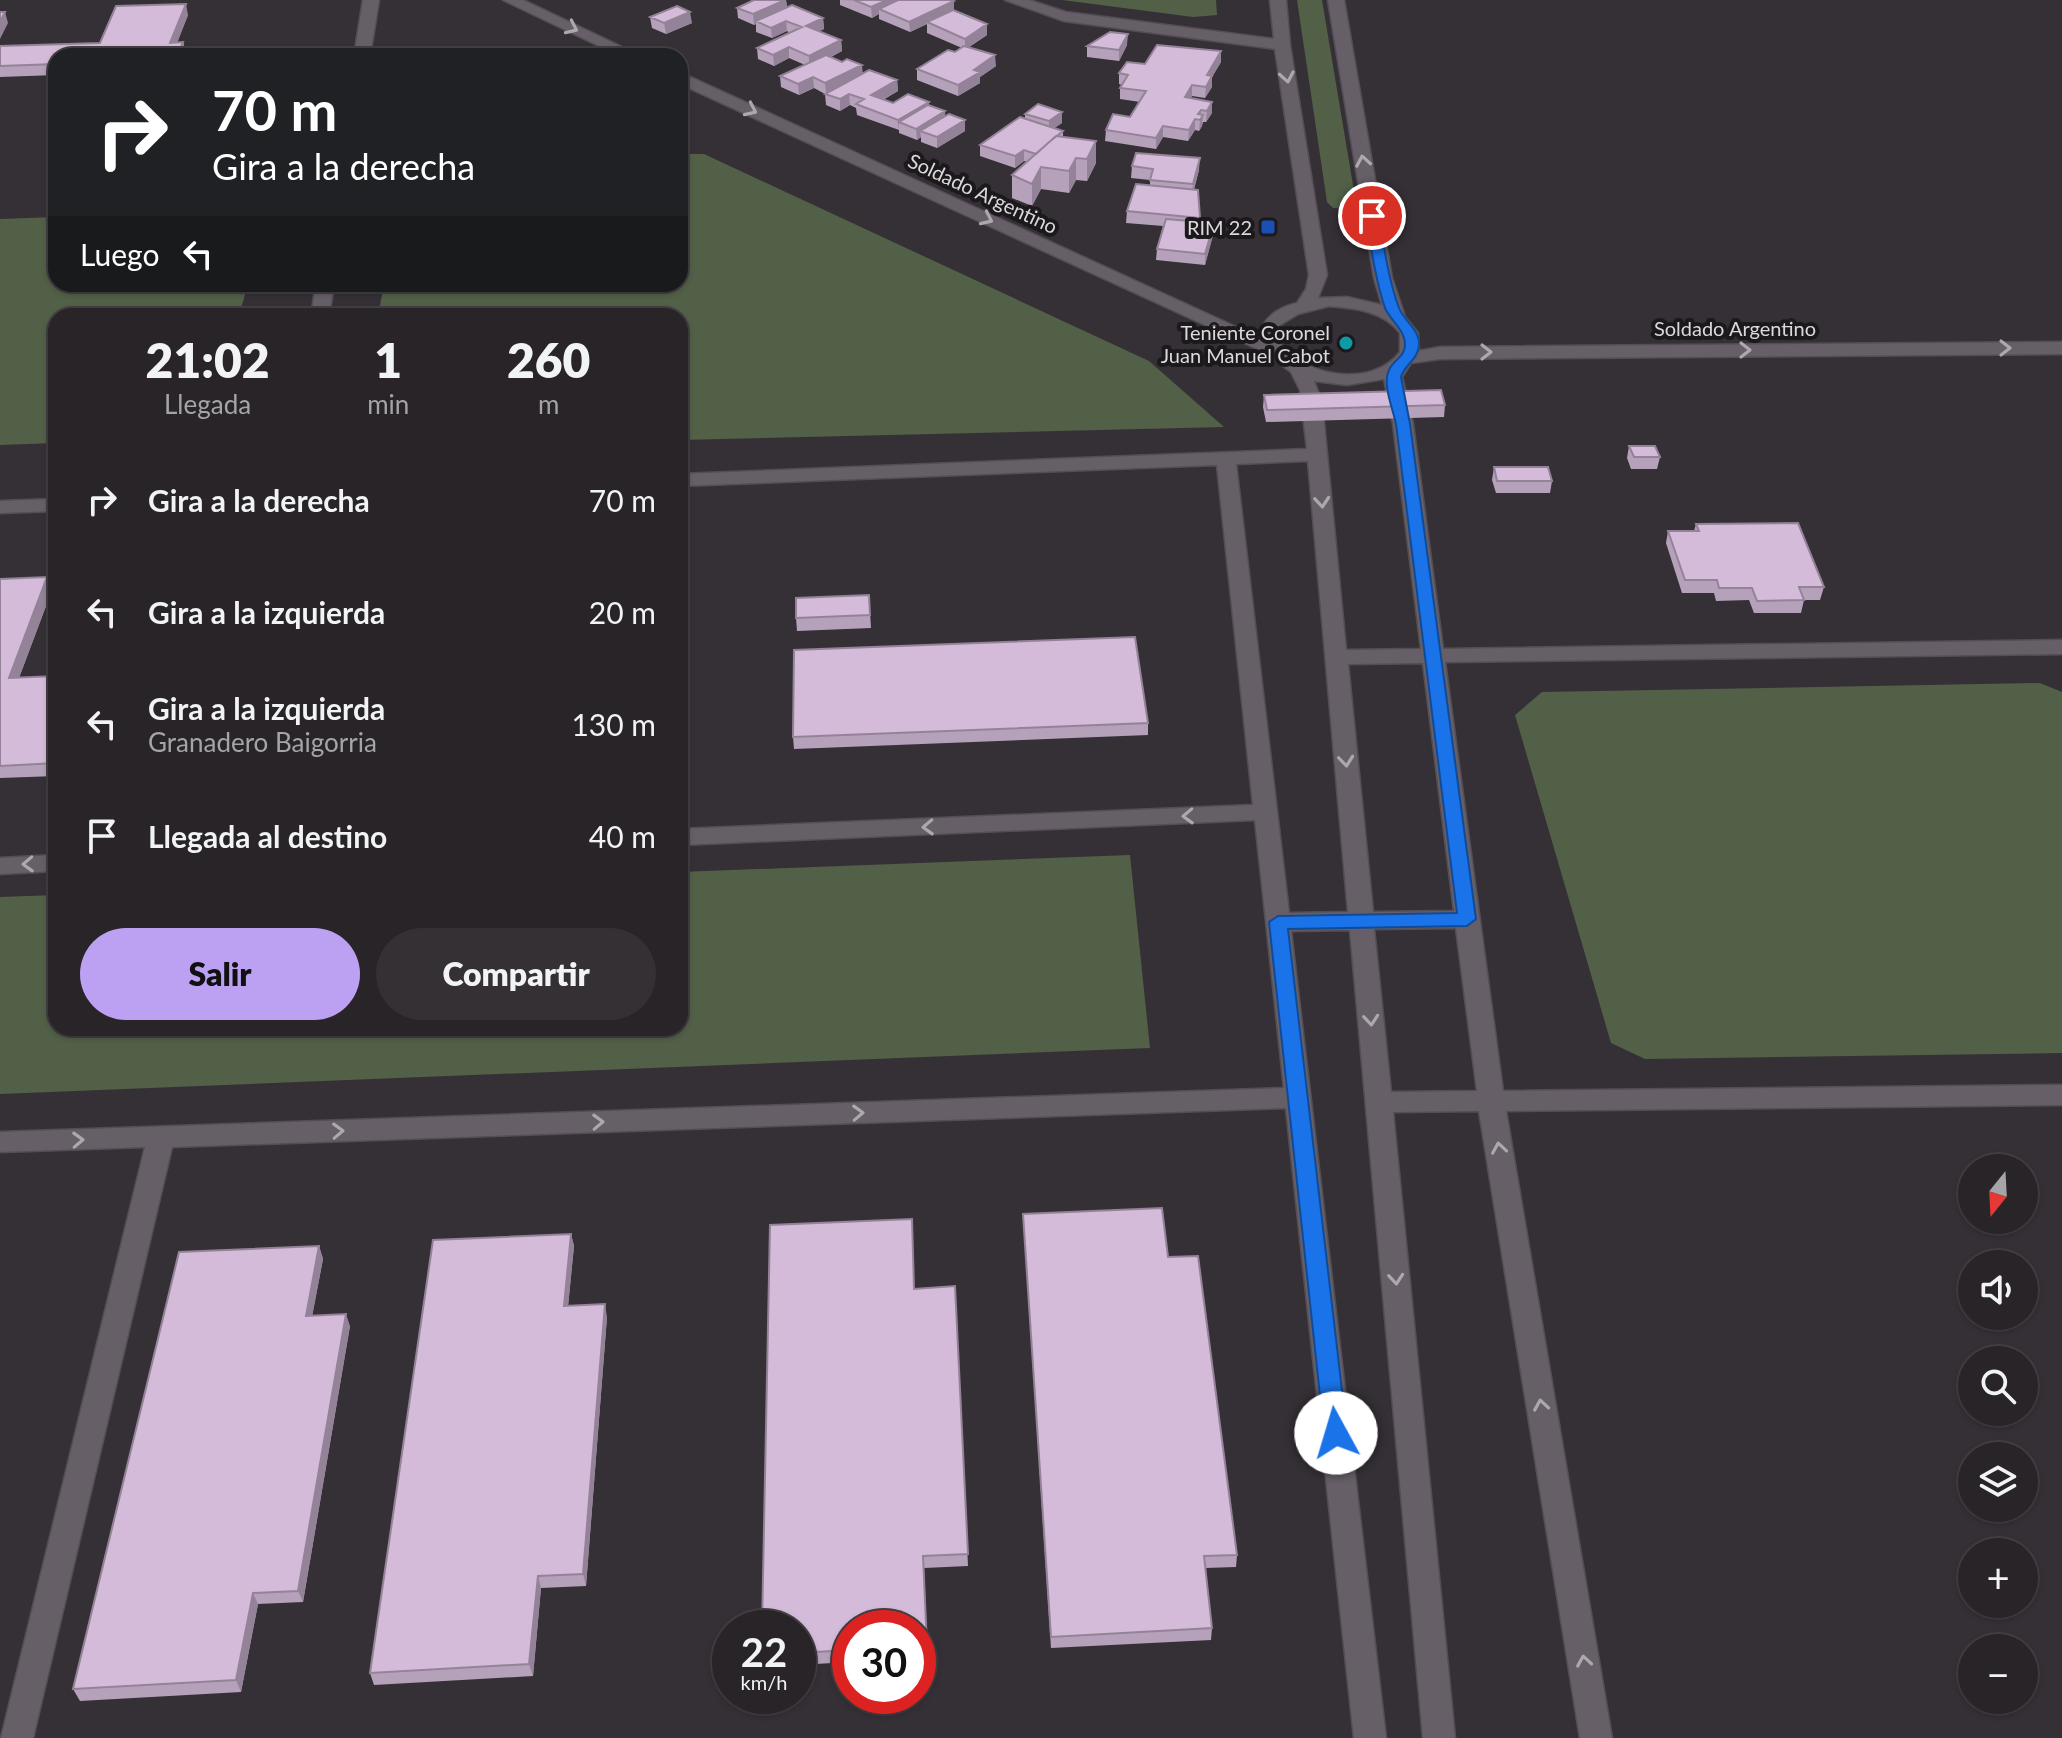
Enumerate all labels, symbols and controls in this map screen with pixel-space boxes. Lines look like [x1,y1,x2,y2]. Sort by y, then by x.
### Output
one-way arrow [564,18,578,34]
one-way arrow [1278,71,1295,84]
text: 70 m [212,76,337,143]
icon: right [80,80,184,184]
one-way arrow [743,100,757,116]
text: Gira a la derecha [212,144,475,188]
street label: Soldado Argentino [904,148,1062,238]
one-way arrow [1355,154,1372,167]
pin [1338,182,1406,250]
icon: arrive [1350,194,1394,238]
one-way arrow [979,209,993,225]
place label: RIM 22 [1187,215,1252,239]
marker: RIM 22 [1259,218,1277,236]
icon: left [176,232,220,276]
text: Luego [80,236,160,272]
street label: Soldado Argentino [1654,316,1816,340]
place label: Teniente Coronel Juan Manuel Cabot [1161,320,1330,367]
text: 21:02 [146,331,270,388]
text: 1 [374,331,402,388]
text: 260 [507,331,590,388]
marker: Teniente Coronel Juan Manuel Cabot [1337,334,1355,352]
one-way arrow [1999,339,2012,357]
one-way arrow [1739,341,1752,359]
one-way arrow [1480,344,1493,361]
text: Llegada [164,388,251,420]
text: min [367,388,409,420]
text: m [538,388,559,420]
icon: right [80,478,124,522]
text: Gira a la derecha [148,482,370,518]
text: 70 m [589,482,656,518]
one-way arrow [1313,496,1330,509]
icon: left [80,590,124,634]
text: Gira a la izquierda [148,594,385,630]
text: 20 m [589,594,656,630]
text: Gira a la izquierda [148,690,385,726]
icon: left [80,702,124,746]
text: 130 m [571,706,656,742]
text: Granadero Baigorria [148,726,377,758]
one-way arrow [1338,755,1355,768]
one-way arrow [1181,807,1194,824]
icon: arrive [80,814,124,858]
text: Llegada al destino [148,818,387,854]
text: 40 m [589,818,656,854]
one-way arrow [921,818,934,835]
one-way arrow [21,856,34,873]
button: Salir [80,928,360,1020]
button: Compartir [376,928,656,1020]
one-way arrow [1363,1014,1380,1027]
one-way arrow [852,1105,865,1122]
one-way arrow [592,1114,605,1131]
one-way arrow [332,1122,345,1139]
one-way arrow [72,1131,85,1148]
one-way arrow [1491,1141,1508,1155]
north arrow [1958,1154,2038,1234]
map controls [1958,1154,2038,1714]
button: sound [1958,1250,2038,1330]
one-way arrow [1387,1273,1404,1286]
button: search [1958,1346,2038,1426]
position arrow [1294,1391,1378,1475]
one-way arrow [1533,1398,1550,1411]
button: layers [1958,1442,2038,1522]
button: + [1958,1538,2038,1618]
speed limit sign: 30 [832,1610,936,1714]
text: 22 [741,1628,787,1676]
button: − [1958,1634,2038,1714]
one-way arrow [1576,1654,1593,1668]
text: km/h [741,1670,787,1694]

